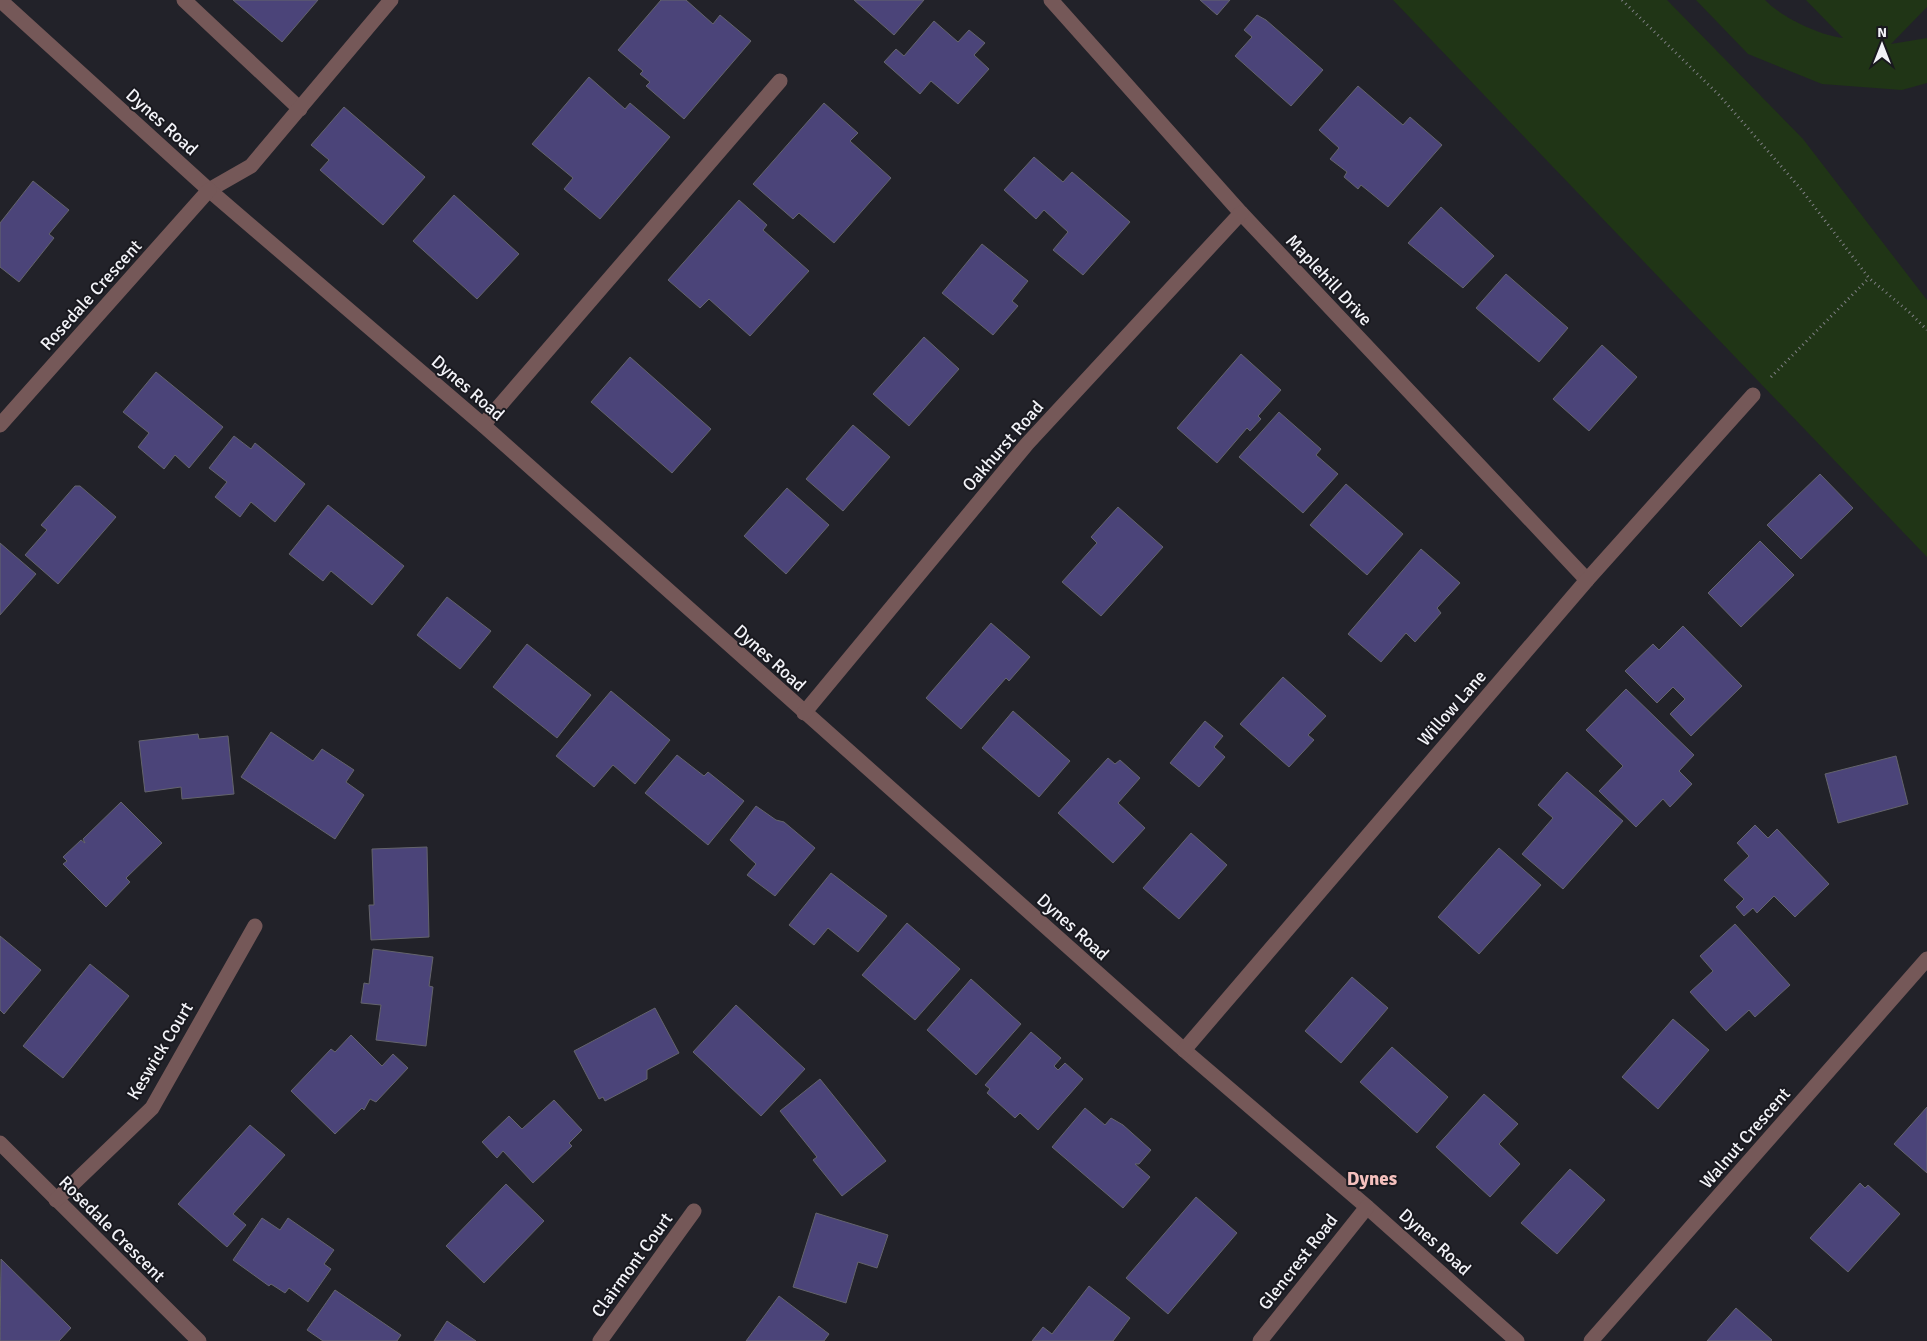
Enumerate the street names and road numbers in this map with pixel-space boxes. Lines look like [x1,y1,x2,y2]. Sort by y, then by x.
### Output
street label: Dynes Road [121,84,203,160]
street label: Maplehill Drive [1281,230,1377,330]
street label: Rosedale Crescent [36,235,146,355]
street label: Dynes Road [427,350,509,426]
street label: Oakhurst Road [958,396,1048,496]
street label: Dynes Road [729,620,811,696]
street label: Willow Lane [1413,665,1491,751]
street label: Dynes Road [1032,889,1114,965]
street label: Keswick Court [122,998,198,1104]
street label: Walnut Crescent [1695,1083,1795,1193]
street label: Rosedale Crescent [54,1171,170,1287]
street label: Dynes Road [1394,1204,1476,1280]
street label: Clairmont Court [587,1208,677,1322]
street label: Glencrest Road [1254,1210,1342,1314]

